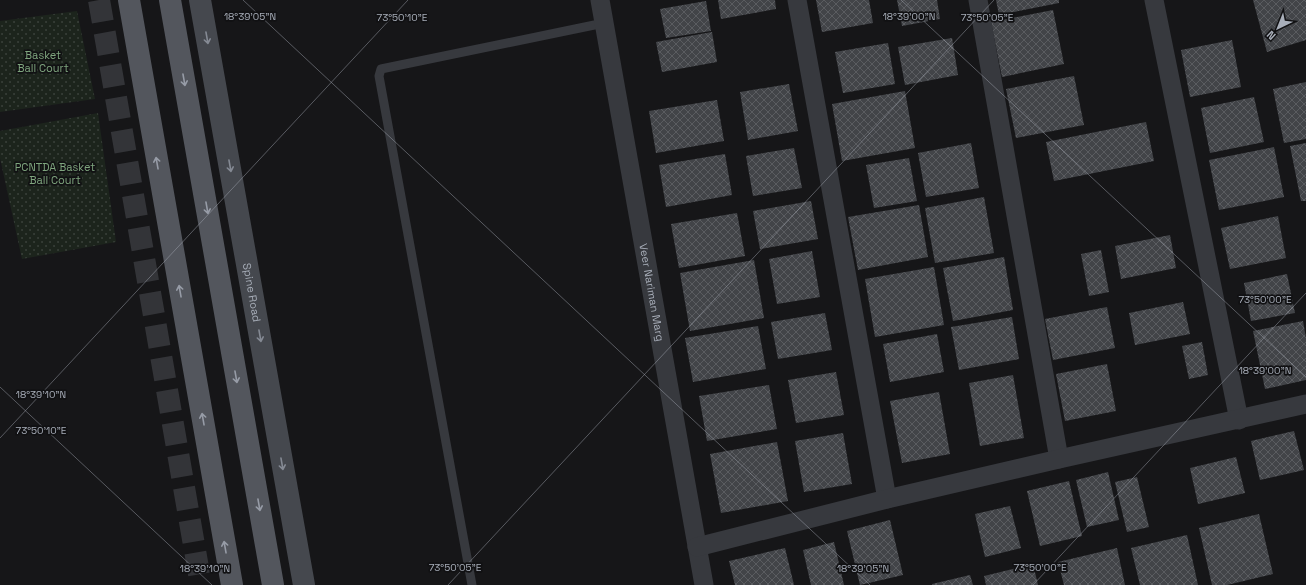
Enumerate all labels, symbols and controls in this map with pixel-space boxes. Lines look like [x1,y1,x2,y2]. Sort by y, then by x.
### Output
north arrow [1258,8,1298,48]
text: 18°39'05"N [224,10,276,23]
text: 18°39'00"N [883,10,935,23]
text: 73°50'10"E [377,11,428,24]
text: 73°50'05"E [961,11,1014,24]
text: N [1264,28,1279,43]
one-way arrow [203,32,211,45]
park label: Basket Ball Court [17,48,69,75]
one-way arrow [180,73,188,86]
one-way arrow [153,156,161,169]
park label: PCNTDA Basket Ball Court [15,160,95,187]
one-way arrow [226,160,234,173]
one-way arrow [203,201,211,214]
street label: Veer Nariman Marg [636,242,668,342]
street label: Spine Road [240,262,264,323]
one-way arrow [176,284,184,297]
text: 73°50'00"E [1238,293,1292,306]
one-way arrow [256,329,264,342]
text: 18°39'00"N [1239,364,1291,377]
one-way arrow [233,370,241,383]
text: 18°39'10"N [16,388,66,401]
one-way arrow [198,412,206,425]
text: 73°50'10"E [16,424,67,437]
one-way arrow [279,457,287,470]
one-way arrow [255,498,263,511]
one-way arrow [221,540,229,553]
text: 73°50'05"E [429,561,482,574]
text: 73°50'00"E [1013,561,1067,574]
text: 18°39'10"N [180,562,230,575]
text: 18°39'05"N [837,562,889,575]

